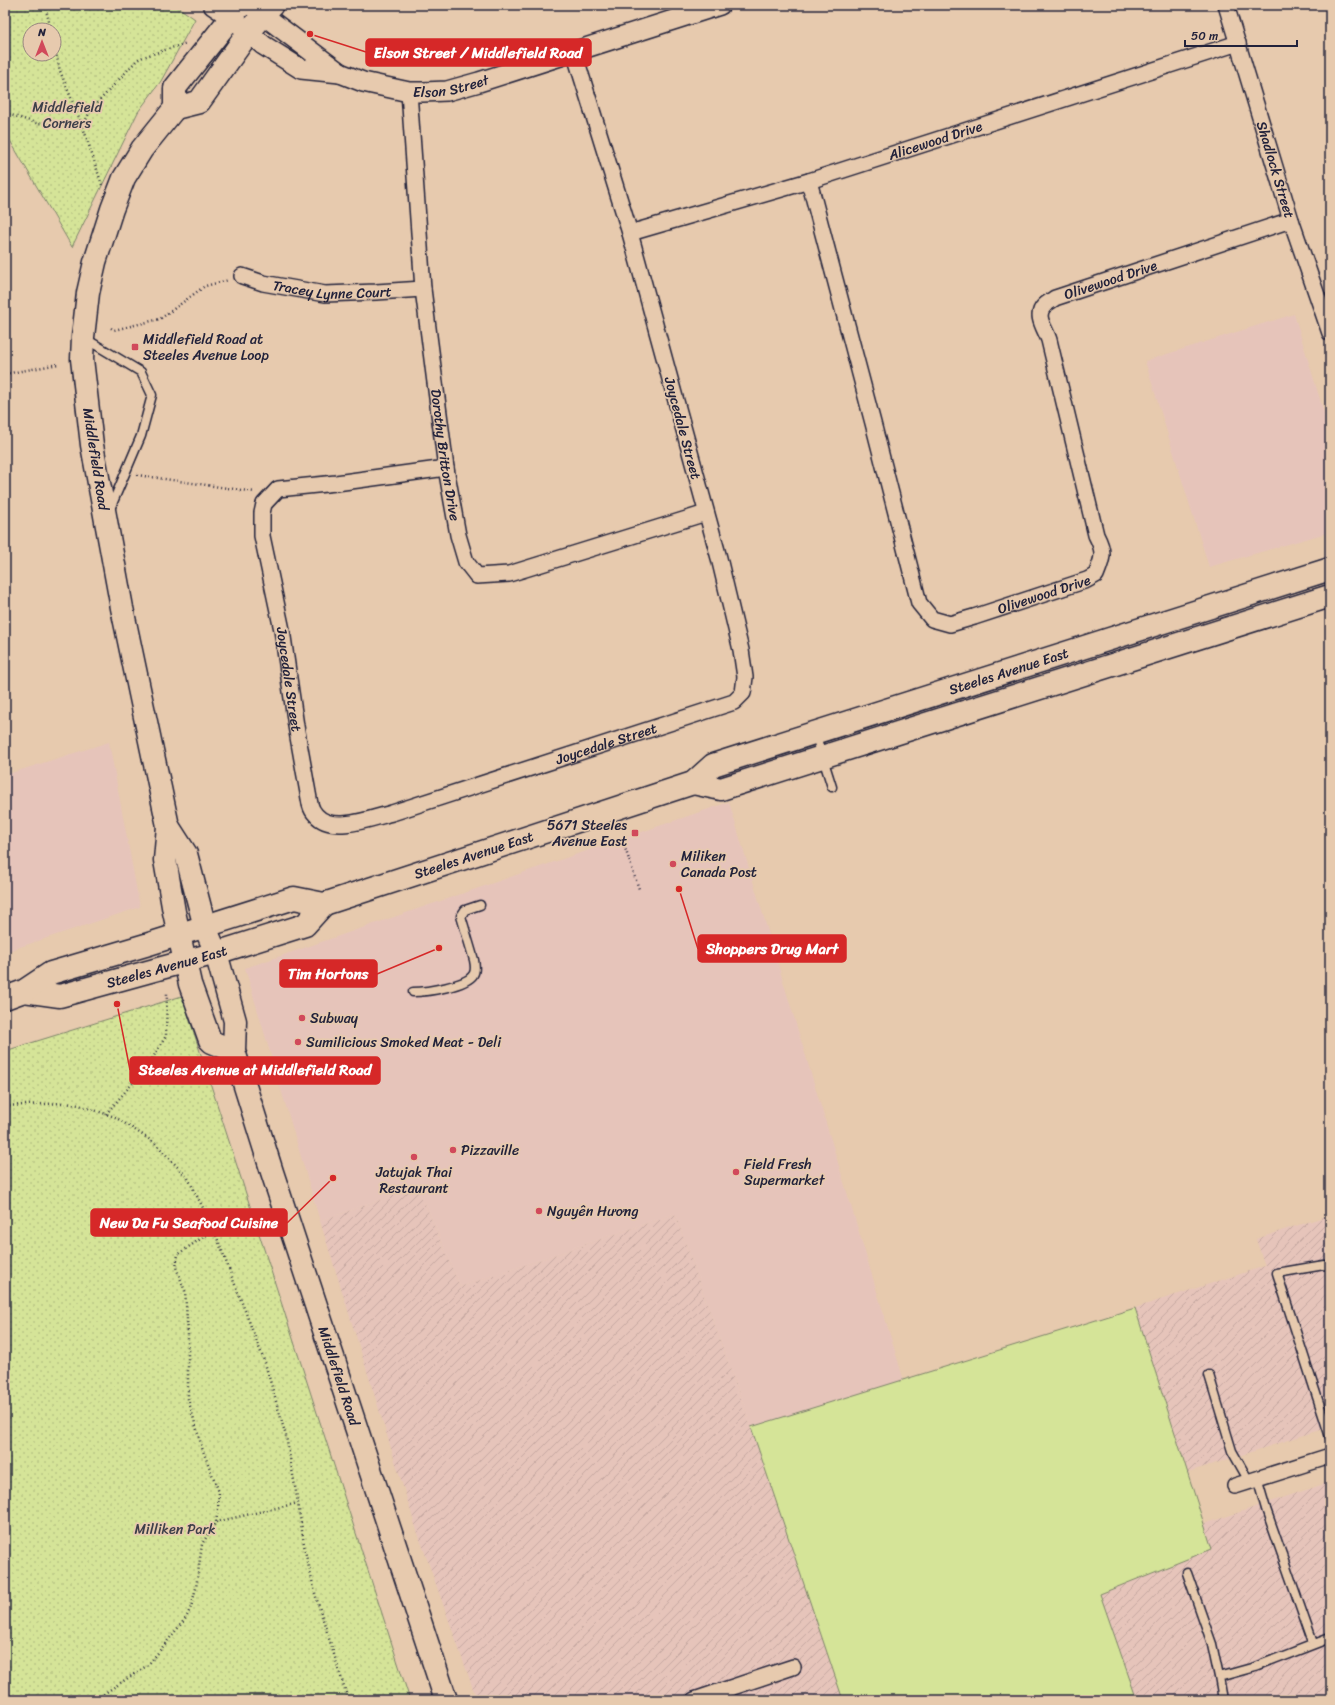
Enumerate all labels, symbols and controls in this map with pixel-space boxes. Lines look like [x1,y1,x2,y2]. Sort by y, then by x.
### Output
north arrow [22,22,62,62]
scale bar [1185,22,1297,48]
text: N [37,23,46,42]
text: 50 m [1191,25,1218,47]
callout: Elson Street / Middlefield Road [366,39,591,66]
text: Elson Street / Middlefield Road [374,40,584,66]
street label: Elson Street [413,67,493,105]
park label: Middlefield Corners [32,95,103,136]
street label: Alicewood Drive [884,114,986,168]
street label: Shadlock Street [1249,118,1302,222]
street label: Olivewood Drive [1061,253,1161,307]
street label: Tracey Lynne Court [271,273,392,307]
place label: Middlefield Road at Steeles Avenue Loop [143,327,269,368]
marker: Middlefield Road at Steeles Avenue Loop [130,342,140,352]
street label: Joycedale Street [657,373,708,482]
street label: Dorothy Britton Drive [423,388,467,523]
street label: Middlefield Road [75,406,116,514]
street label: Olivewood Drive [994,568,1094,622]
street label: Joycedale Street [269,625,309,734]
street label: Steeles Avenue East [946,641,1072,702]
street label: Joycedale Street [551,716,660,772]
place label: 5671 Steeles Avenue East [547,813,627,854]
street label: Steeles Avenue East [411,824,537,887]
marker: 5671 Steeles Avenue East [630,828,640,838]
place label: Miliken Canada Post [681,844,757,885]
marker: Miliken Canada Post [668,859,678,869]
callout: Shoppers Drug Mart [698,935,846,962]
text: Shoppers Drug Mart [705,936,839,962]
street label: Steeles Avenue East [103,938,230,996]
callout: Tim Hortons [280,960,377,987]
text: Tim Hortons [288,961,369,987]
place label: Subway [310,1006,359,1031]
marker: Subway [297,1013,307,1023]
place label: Sumilicious Smoked Meat - Deli [306,1030,502,1055]
marker: Sumilicious Smoked Meat - Deli [293,1037,303,1047]
callout: Steeles Avenue at Middlefield Road [130,1057,380,1084]
text: Steeles Avenue at Middlefield Road [138,1057,374,1083]
place label: Pizzaville [461,1138,519,1163]
marker: Pizzaville [448,1145,458,1155]
marker: Jatujak Thai Restaurant [409,1152,419,1162]
place label: Field Fresh Supermarket [744,1152,826,1193]
place label: Jatujak Thai Restaurant [375,1160,453,1201]
marker: Field Fresh Supermarket [731,1167,741,1177]
place label: Nguyên Hương [547,1199,638,1224]
marker: Nguyên Hương [534,1206,544,1216]
callout: New Da Fu Seafood Cuisine [91,1209,287,1236]
text: New Da Fu Seafood Cuisine [99,1210,279,1236]
street label: Middlefield Road [311,1323,367,1431]
park label: Milliken Park [134,1517,216,1542]

